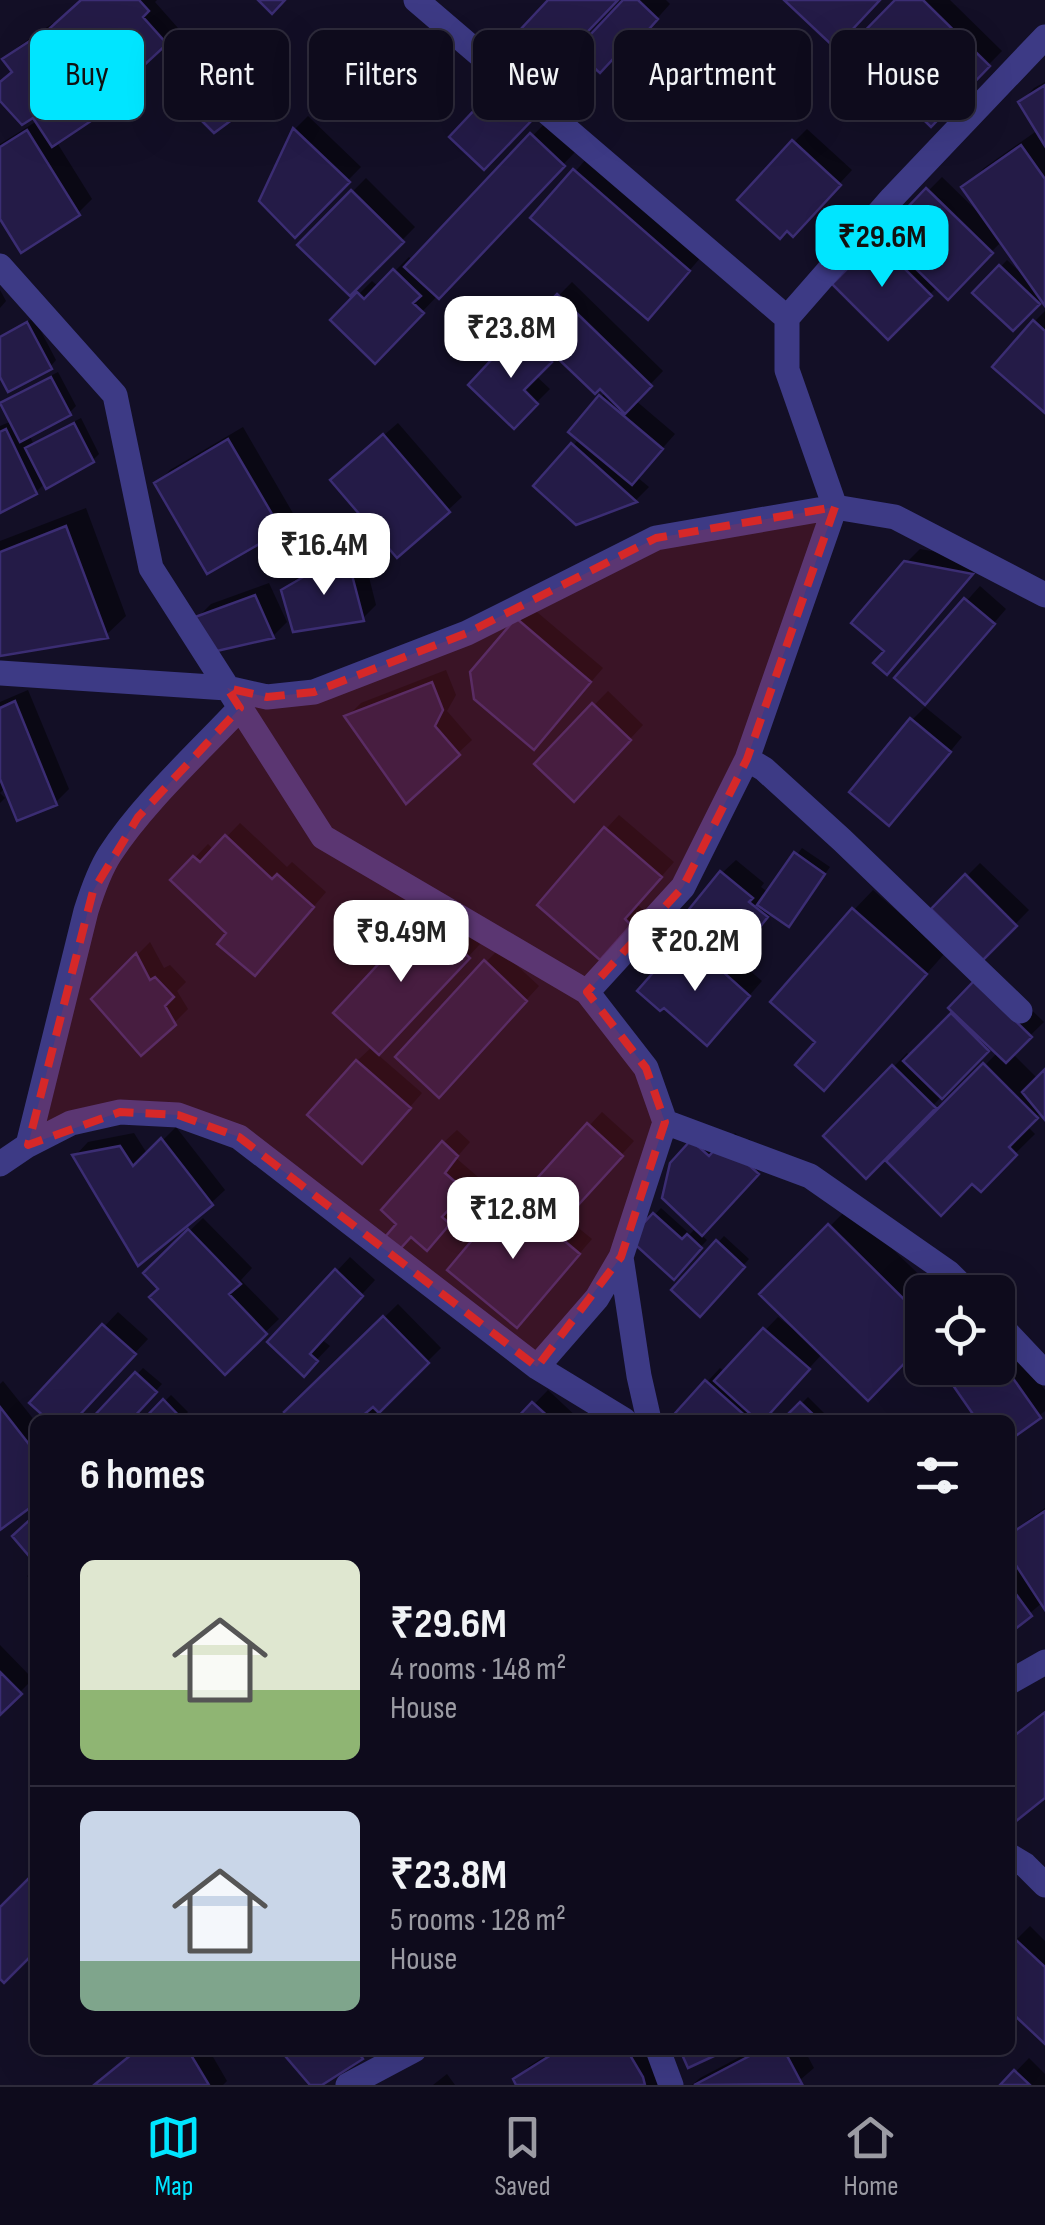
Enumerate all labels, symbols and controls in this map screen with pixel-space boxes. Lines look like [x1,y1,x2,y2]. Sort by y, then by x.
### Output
chip: Buy [30,30,144,120]
chip: Rent [164,30,289,120]
chip: Filters [309,30,453,120]
chip: New [473,30,594,120]
chip: Apartment [614,30,811,120]
chip: House [831,30,975,120]
pin: ₹29.6M [801,205,963,290]
text: ₹29.6M [838,218,926,257]
pin: ₹23.8M [430,296,592,381]
text: ₹23.8M [466,309,556,348]
pin: ₹16.4M [243,513,405,598]
text: ₹16.4M [280,526,368,565]
pin: ₹9.49M [320,900,482,985]
pin: ₹20.2M [614,909,776,994]
text: ₹9.49M [356,913,446,952]
text: ₹20.2M [650,922,740,961]
pin: ₹12.8M [432,1177,594,1262]
text: ₹12.8M [469,1190,557,1229]
map controls [905,1275,1015,1385]
button: locate [905,1275,1015,1385]
icon: filters [910,1448,965,1503]
text: 6 homes [80,1450,205,1501]
text: ₹29.6M [390,1599,507,1650]
icon: home [160,1600,280,1720]
text: 4 rooms · 148 m² [390,1650,567,1689]
text: House [390,1689,457,1728]
text: ₹23.8M [390,1850,507,1901]
icon: home [160,1851,280,1971]
text: 5 rooms · 128 m² [390,1901,566,1940]
text: House [390,1940,457,1979]
tab: Map [146,2110,201,2203]
tab: Saved [494,2110,551,2203]
tab: Home [843,2110,899,2203]

